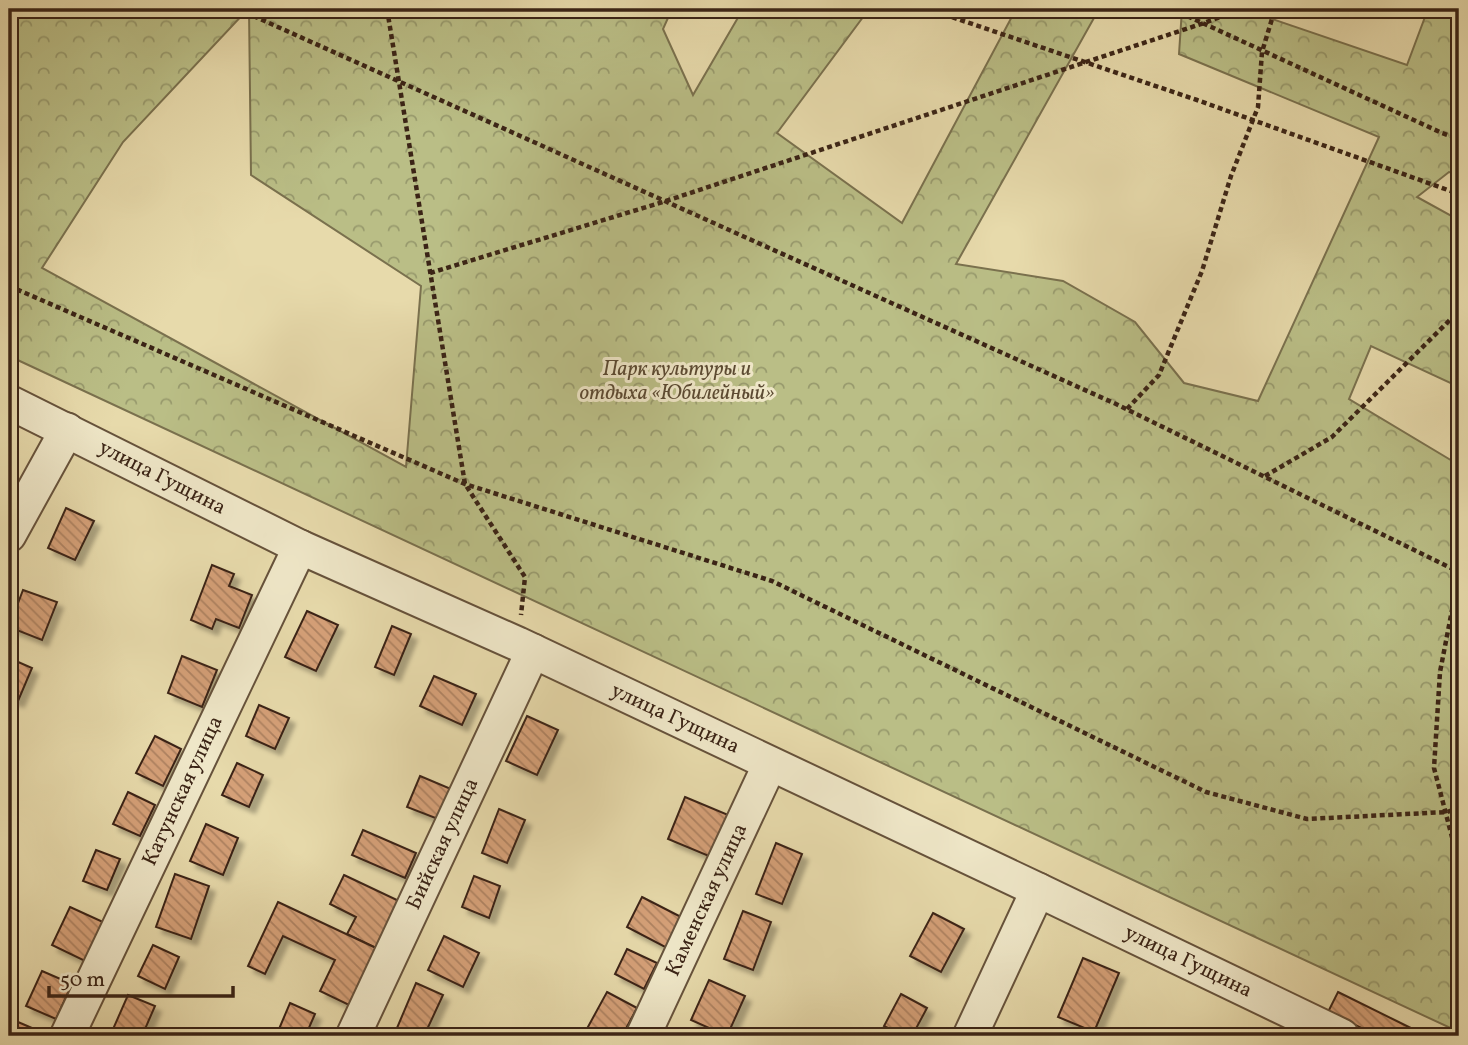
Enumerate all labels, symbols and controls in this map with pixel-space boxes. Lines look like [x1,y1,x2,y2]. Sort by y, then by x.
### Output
park label: Парк культуры и отдыха «Юбилейный» [579,355,775,408]
street label: улица Гущина [93,434,231,522]
street label: улица Гущина [606,676,744,762]
street label: Катунская улица [136,711,230,871]
street label: Бийская улица [400,773,486,915]
street label: Каменская улица [659,819,755,981]
street label: улица Гущина [1119,918,1257,1006]
scale bar [49,954,233,998]
text: 50 m [60,966,105,995]

